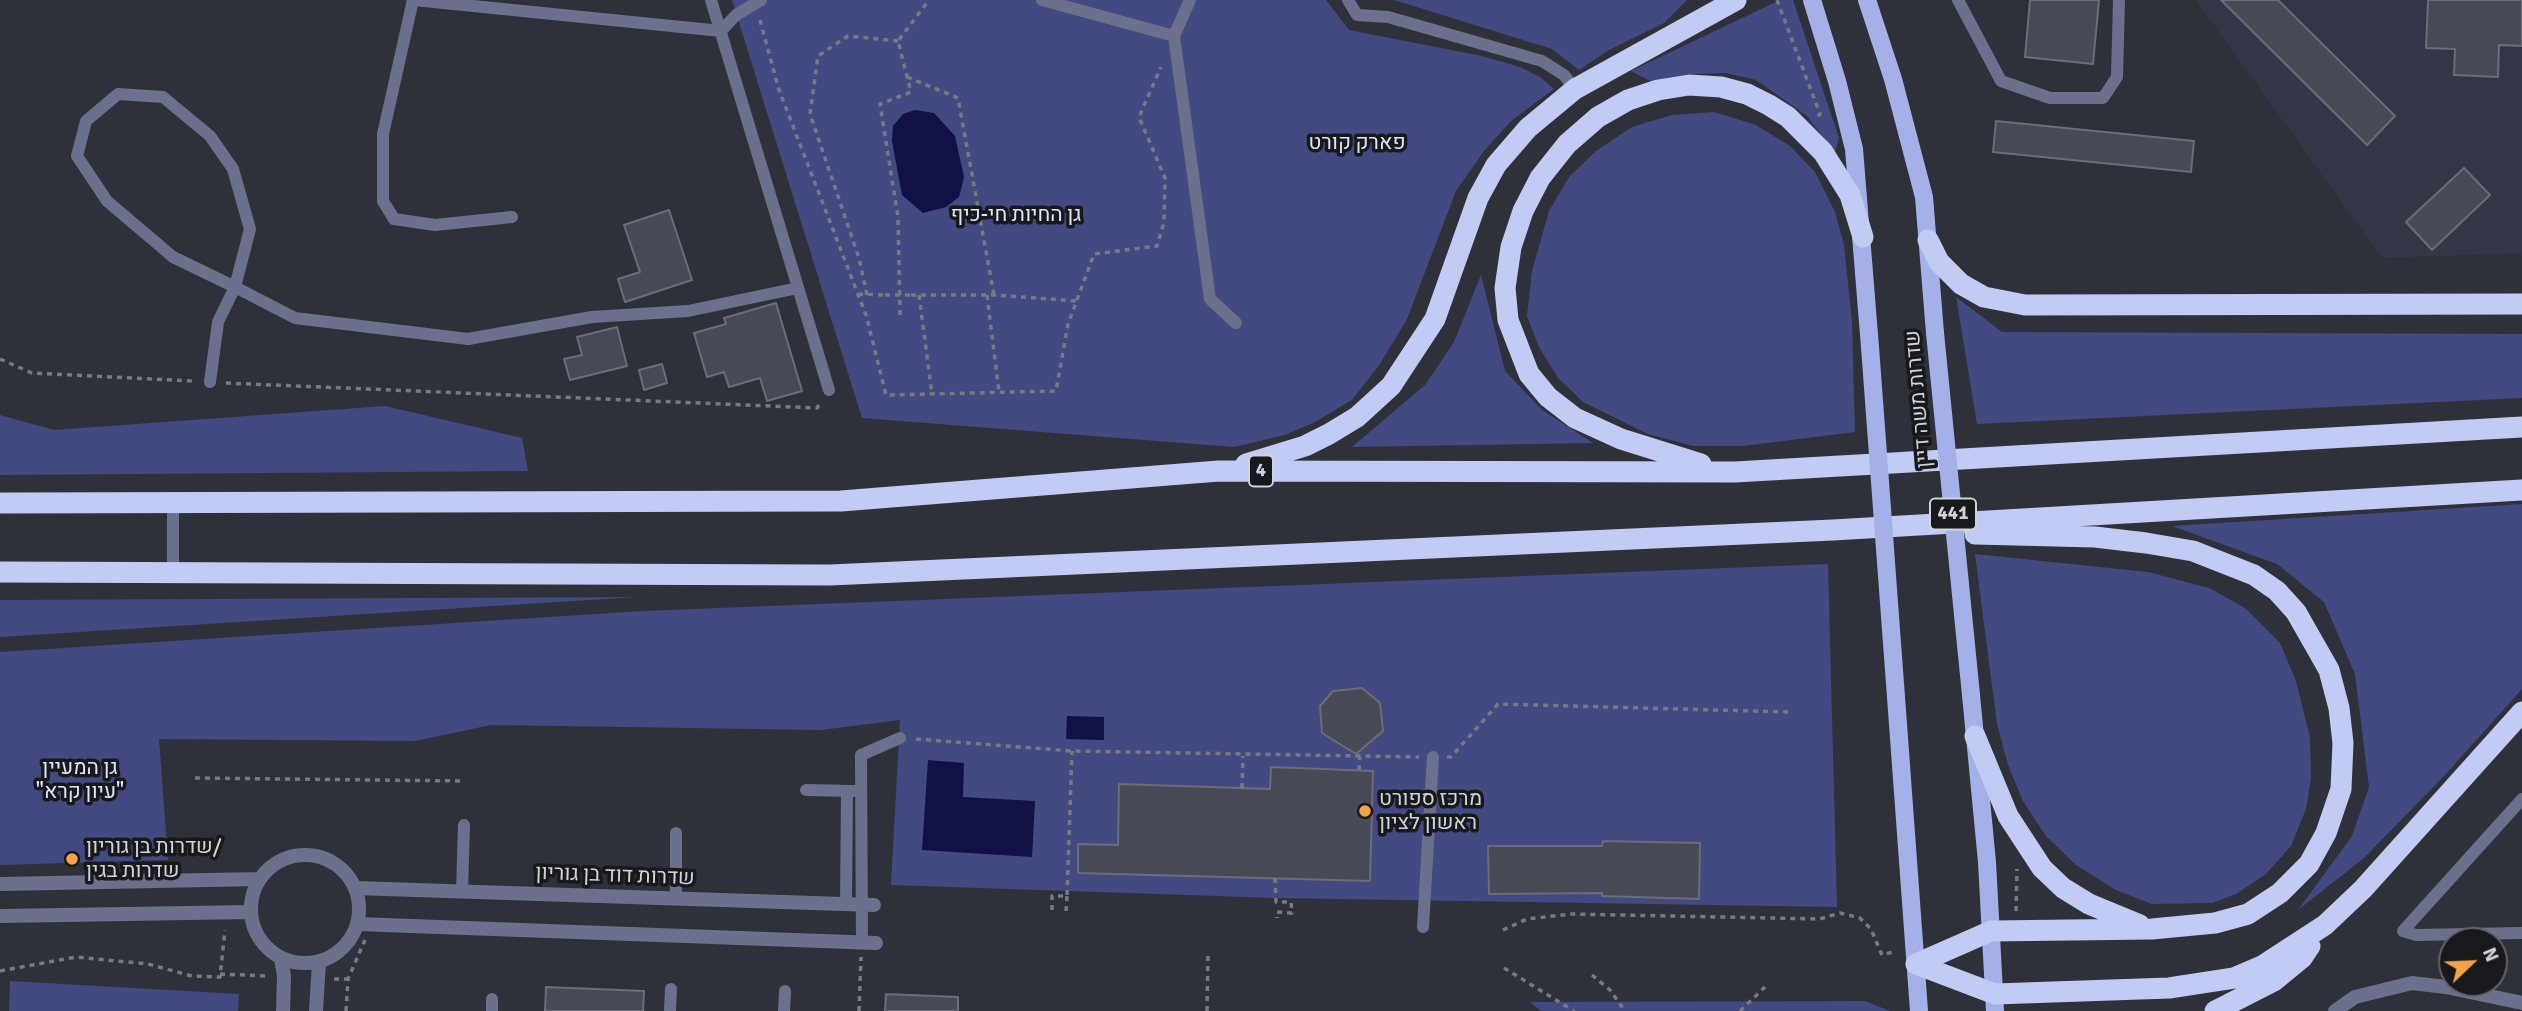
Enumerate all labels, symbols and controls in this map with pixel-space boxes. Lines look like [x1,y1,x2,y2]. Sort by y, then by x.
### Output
park label: פארק קורט [1308,130,1406,156]
park label: גן החיות חי-כיף [951,202,1081,228]
street label: שדרות משה דיין [1900,329,1938,469]
road number: 4 [1249,456,1273,486]
road number: 441 [1930,499,1976,530]
park label: גן המעיין "עיון קרא" [36,755,124,805]
place label: מרכז ספורט ראשון לציון [1379,786,1482,836]
marker: מרכז ספורט ראשון לציון [1357,803,1373,819]
place label: שדרות בן גוריון/ שדרות בגין [86,834,222,884]
marker: שדרות בן גוריון/ שדרות בגין [64,851,80,867]
street label: שדרות דוד בן גוריון [535,861,695,891]
north arrow [2438,927,2508,997]
text: N [2477,944,2504,965]

